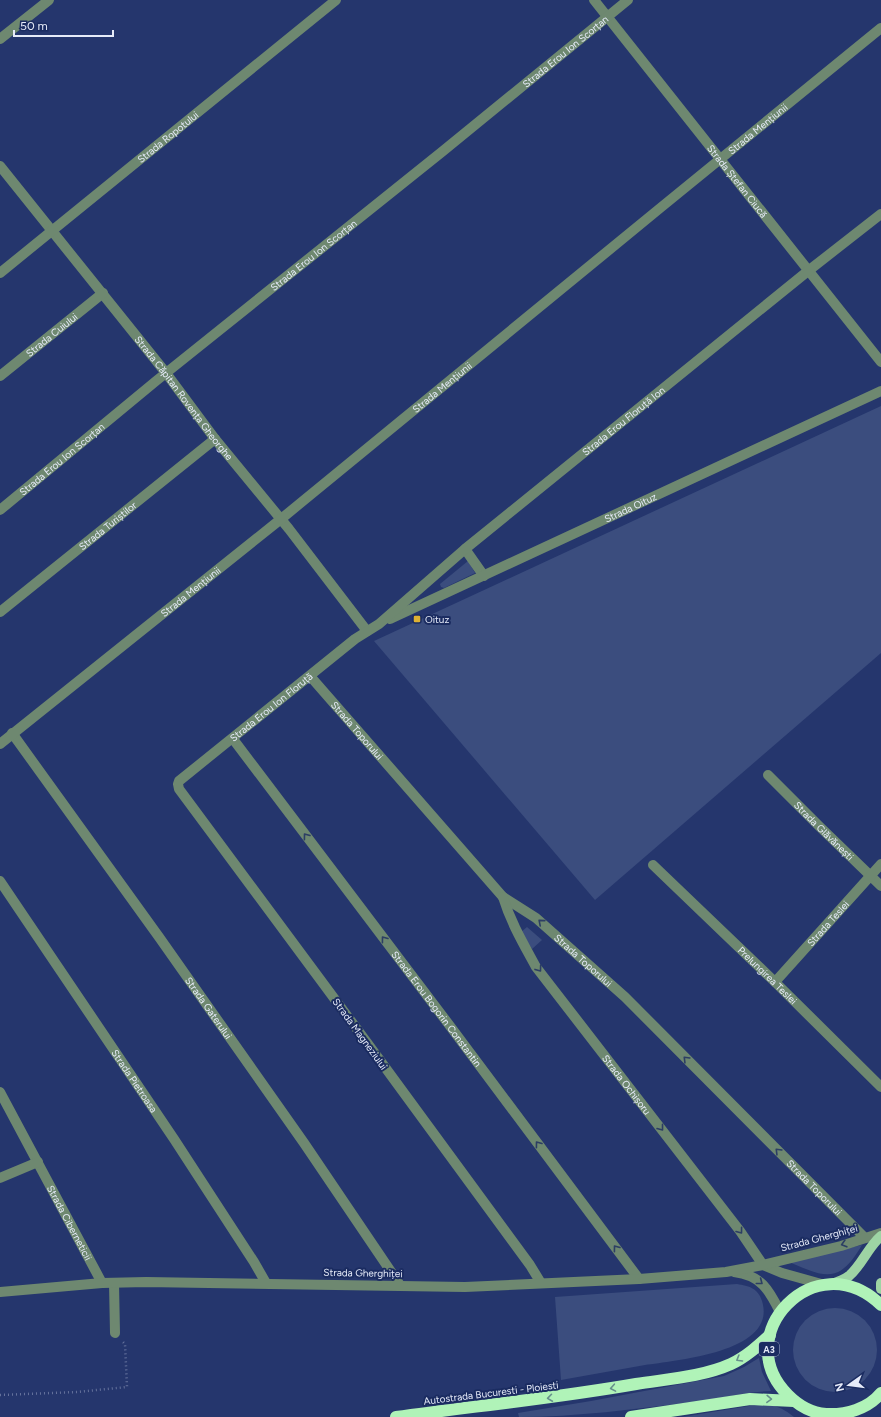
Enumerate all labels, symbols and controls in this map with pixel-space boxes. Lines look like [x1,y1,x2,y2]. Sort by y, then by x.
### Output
scale bar [14,12,113,38]
street label: Strada Erou Ion Scorțan [520,12,611,90]
text: 50 m [20,19,48,33]
street label: Strada Mențiunii [725,100,790,157]
street label: Strada Ropotului [134,108,201,166]
street label: Strada Ștefan Ciucă [705,142,770,220]
street label: Strada Erou Ion Scorțan [268,216,359,293]
street label: Strada Cuiului [23,310,80,359]
street label: Strada Căpitan Rovența Gheorghe [132,333,236,463]
street label: Strada Mențiunii [409,359,474,415]
street label: Strada Erou Floruță Ion [579,383,668,458]
street label: Strada Erou Ion Scorțan [16,420,107,498]
street label: Strada Oituz [602,490,659,525]
street label: Strada Turiștilor [76,498,140,553]
street label: Strada Mențiunii [158,563,223,619]
place label: Oituz [425,613,449,626]
marker: Oituz [412,614,422,624]
street label: Strada Erou Ion Floruță [227,669,315,744]
street label: Strada Toporului [328,698,386,762]
street label: Strada Glăvănești [791,798,857,863]
one-way arrow [304,833,311,840]
street label: Strada Teslei [804,898,852,949]
one-way arrow [538,920,545,927]
street label: Strada Toporului [552,931,615,989]
one-way arrow [382,937,389,944]
street label: Prelungirea Teslei [735,943,800,1007]
street label: Strada Erou Bogorin Constantin [389,948,485,1070]
one-way arrow [534,965,541,972]
street label: Strada Gaterului [183,974,235,1041]
street label: Strada Magneziului [330,996,390,1072]
street label: Strada Pietroasa [109,1047,161,1115]
street label: Strada Ochișoru [599,1052,654,1117]
one-way arrow [683,1056,691,1064]
one-way arrow [656,1123,663,1130]
one-way arrow [536,1141,543,1148]
one-way arrow [775,1148,783,1155]
street label: Strada Toporului [784,1157,845,1218]
street label: Strada Ciberneticii [44,1183,95,1262]
street label: Strada Gherghiței [779,1221,859,1255]
one-way arrow [735,1227,743,1234]
one-way arrow [840,1239,847,1248]
one-way arrow [614,1245,621,1252]
street label: Strada Gherghiței [323,1266,403,1280]
one-way arrow [756,1278,763,1285]
road number: A3 [759,1342,779,1356]
one-way arrow [736,1355,743,1362]
north arrow [829,1365,869,1405]
street label: Autostrada Bucuresti - Ploiesti [423,1378,559,1408]
text: N [832,1382,847,1393]
one-way arrow [610,1383,616,1392]
one-way arrow [547,1393,553,1402]
one-way arrow [766,1395,772,1403]

